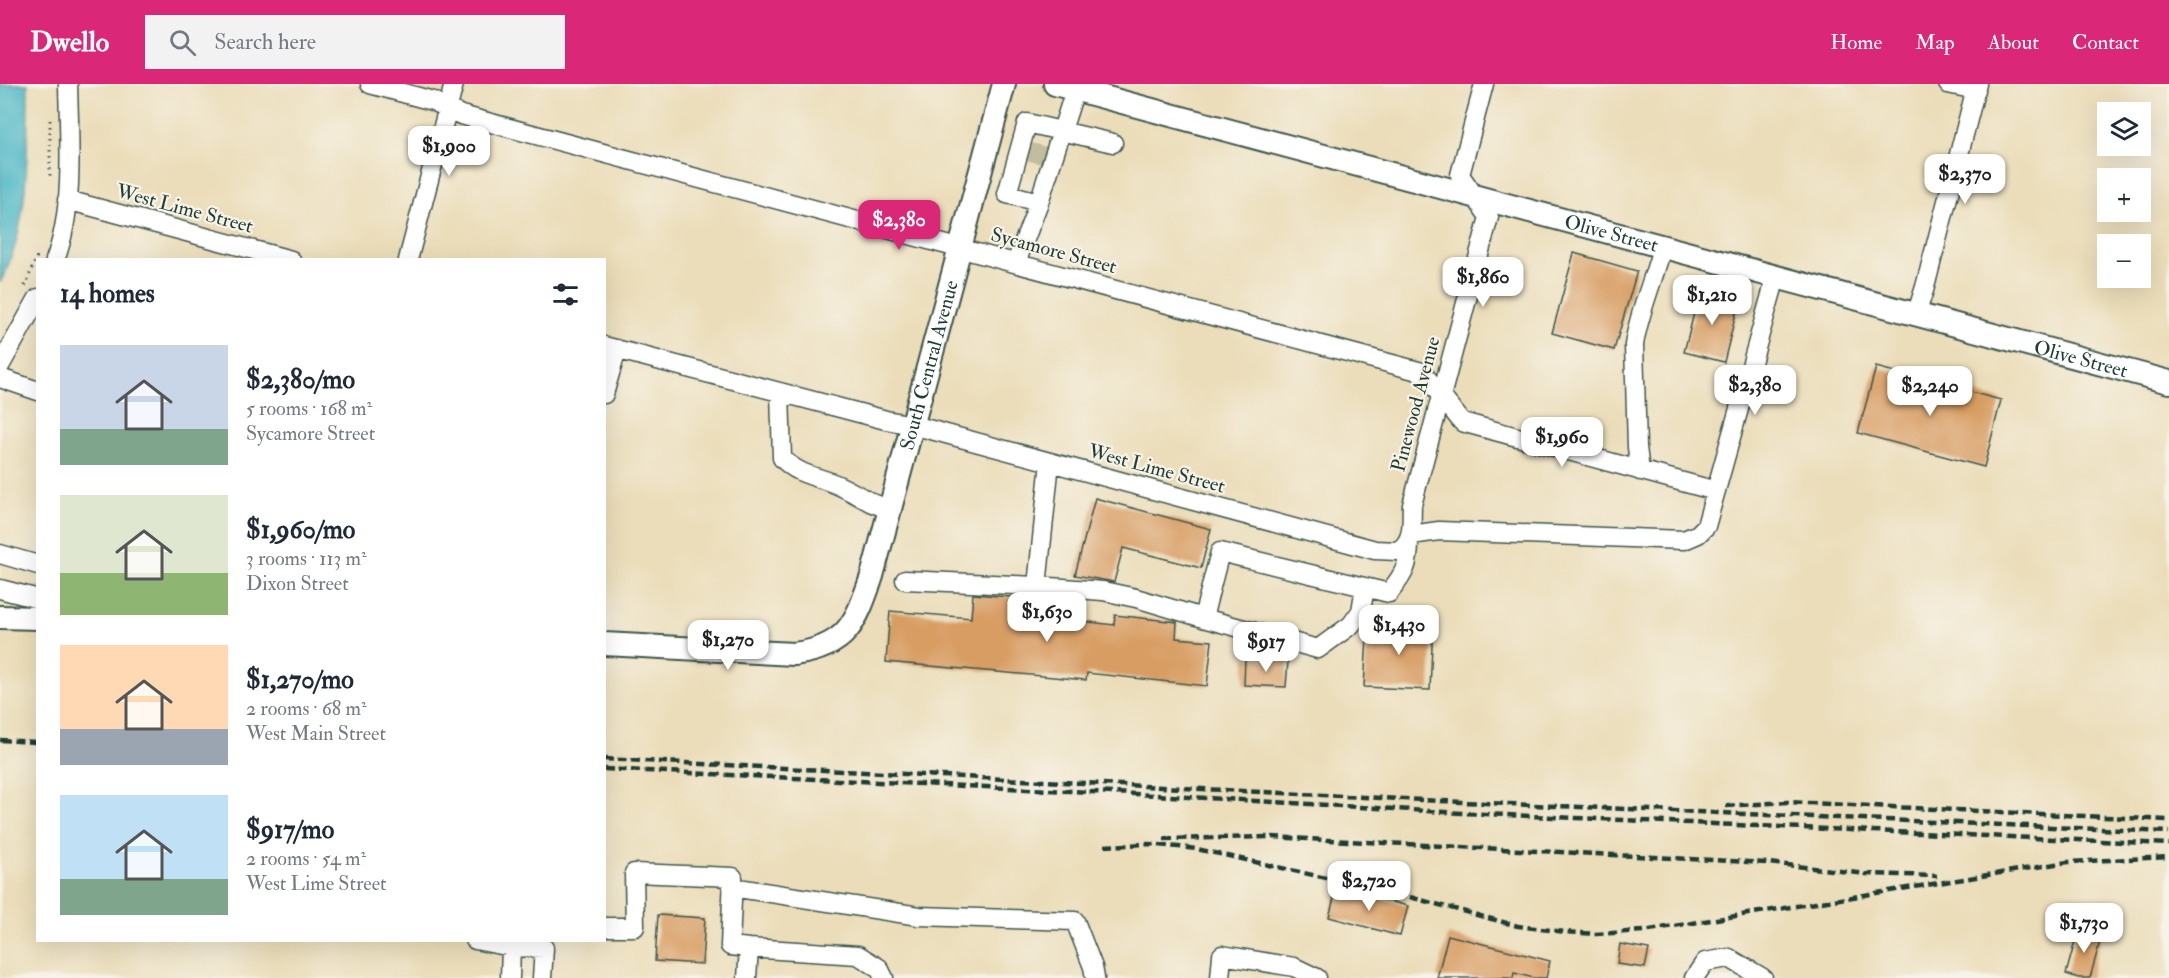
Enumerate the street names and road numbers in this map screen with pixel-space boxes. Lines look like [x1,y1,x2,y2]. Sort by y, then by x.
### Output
street label: West Lime Street [113,178,256,239]
street label: Olive Street [1562,209,1661,258]
street label: Sycamore Street [988,222,1120,279]
street label: South Central Avenue [894,277,964,453]
street label: Pinewood Avenue [1385,334,1446,475]
street label: Olive Street [2031,334,2131,384]
street label: West Lime Street [1085,438,1228,499]

